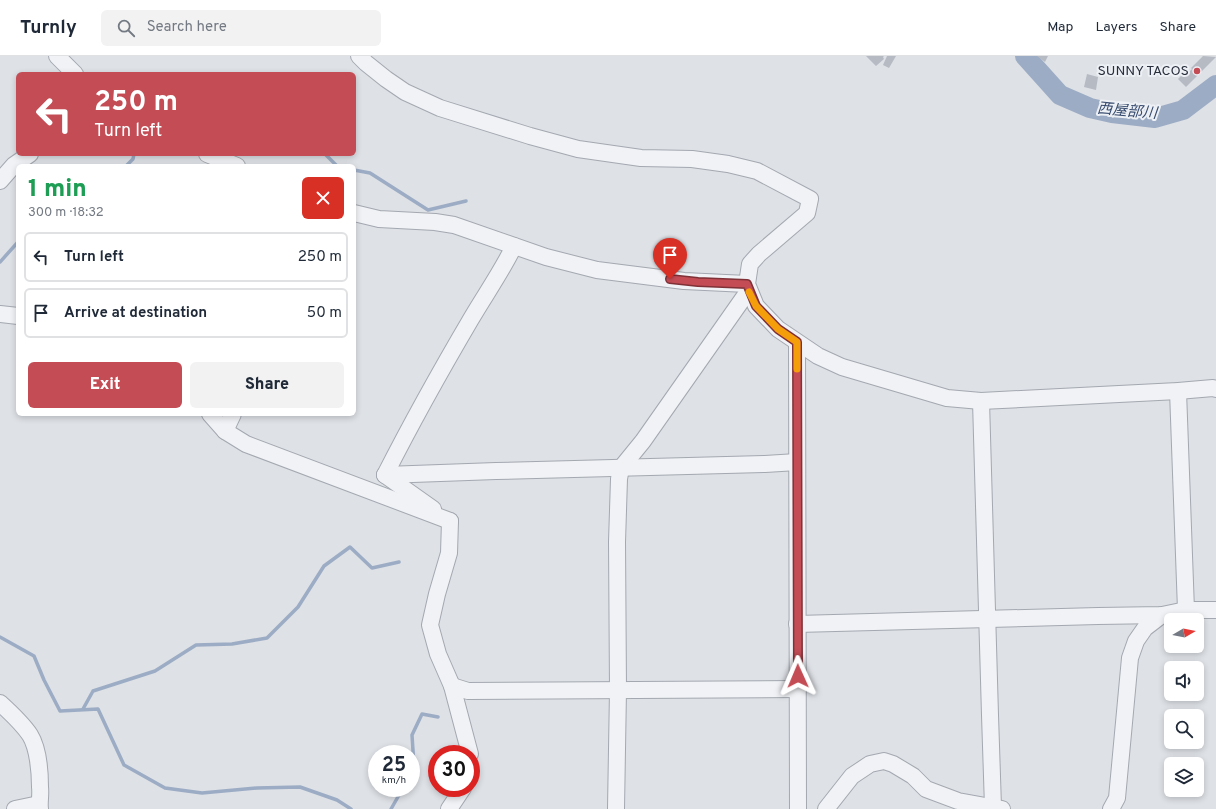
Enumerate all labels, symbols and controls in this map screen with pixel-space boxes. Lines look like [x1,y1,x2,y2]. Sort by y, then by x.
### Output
search box [101,10,381,46]
text: Turnly [20,16,77,40]
icon: search [115,17,137,39]
text: Search here [147,18,227,37]
text: Map [1047,19,1073,36]
text: Layers [1095,19,1137,36]
text: Share [1159,19,1196,36]
place label: SUNNY TACOS [1097,63,1189,80]
marker: SUNNY TACOS [1192,66,1202,76]
text: 250 m [94,85,178,121]
icon: left [28,88,80,140]
water label: 西屋部川 [1096,100,1160,124]
text: Turn left [94,120,162,143]
text: 1 min [28,175,87,205]
button: close [302,177,344,219]
text: 300 m · 18:32 [28,205,104,221]
pin [653,238,687,279]
icon: arrive [659,244,681,266]
icon: left [30,246,52,268]
text: Turn left [64,248,124,267]
text: 250 m [298,248,342,267]
icon: arrive [30,302,52,324]
text: Arrive at destination [64,304,207,323]
text: 50 m [307,304,342,323]
button: Exit [28,362,182,408]
button: Share [190,362,344,408]
north arrow [1164,613,1204,653]
map controls [1164,613,1204,797]
position arrow [777,655,819,697]
button: sound [1164,661,1204,701]
button: search [1164,709,1204,749]
speed limit sign: 30 [428,745,480,797]
text: 25 [382,753,406,779]
button: layers [1164,757,1204,797]
text: km/h [382,774,406,787]

